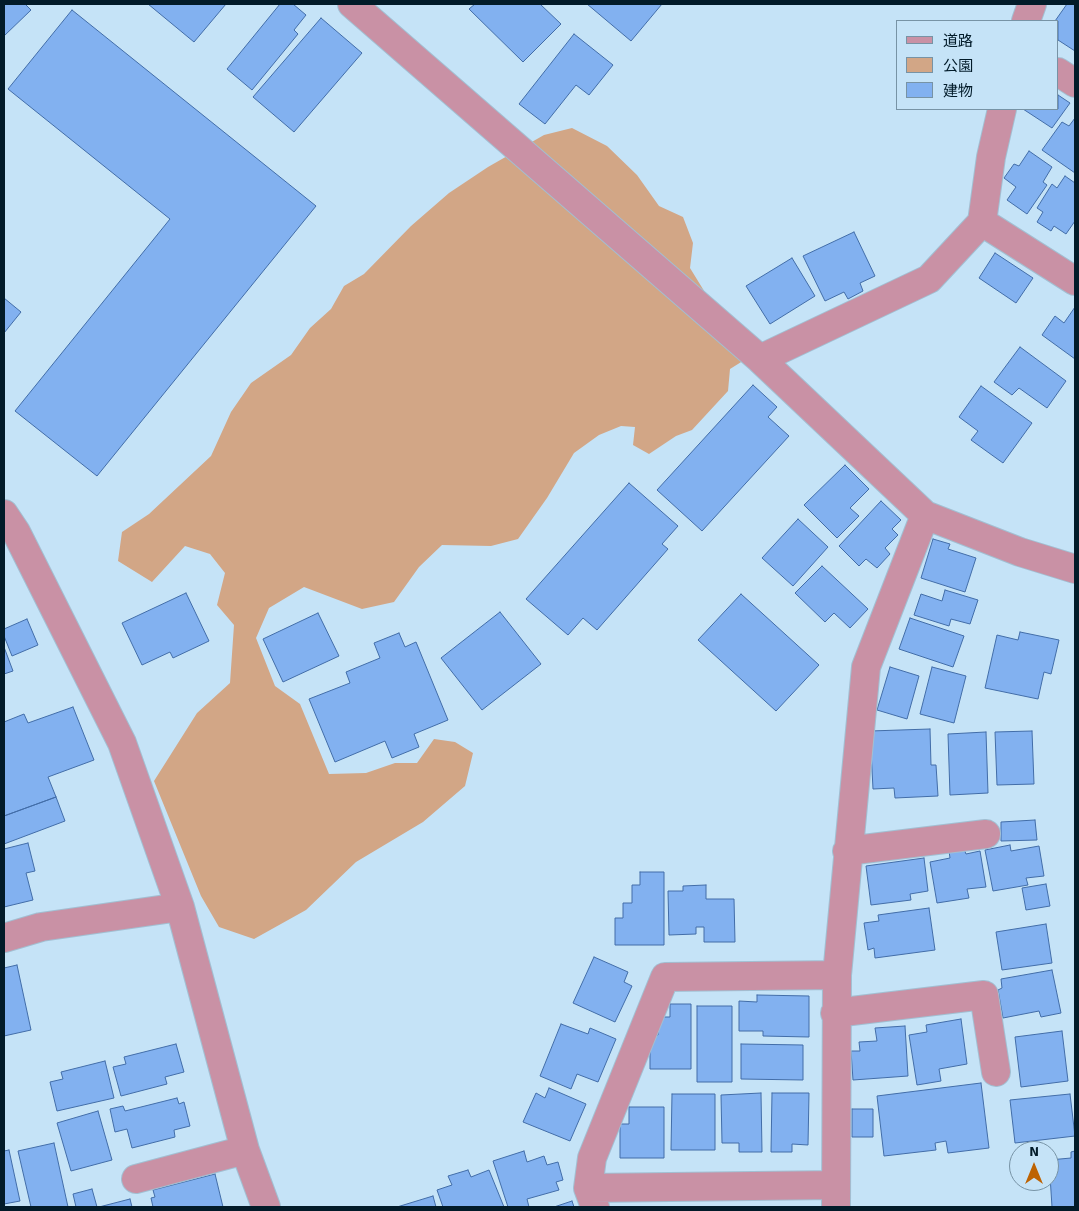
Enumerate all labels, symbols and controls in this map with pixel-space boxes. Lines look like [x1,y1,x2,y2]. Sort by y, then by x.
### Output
legend [896,20,1059,110]
text: 道路 [943,32,973,50]
text: 公園 [943,57,973,75]
text: 建物 [943,82,973,100]
north arrow [1009,1141,1059,1191]
text: N [1029,1143,1039,1160]

